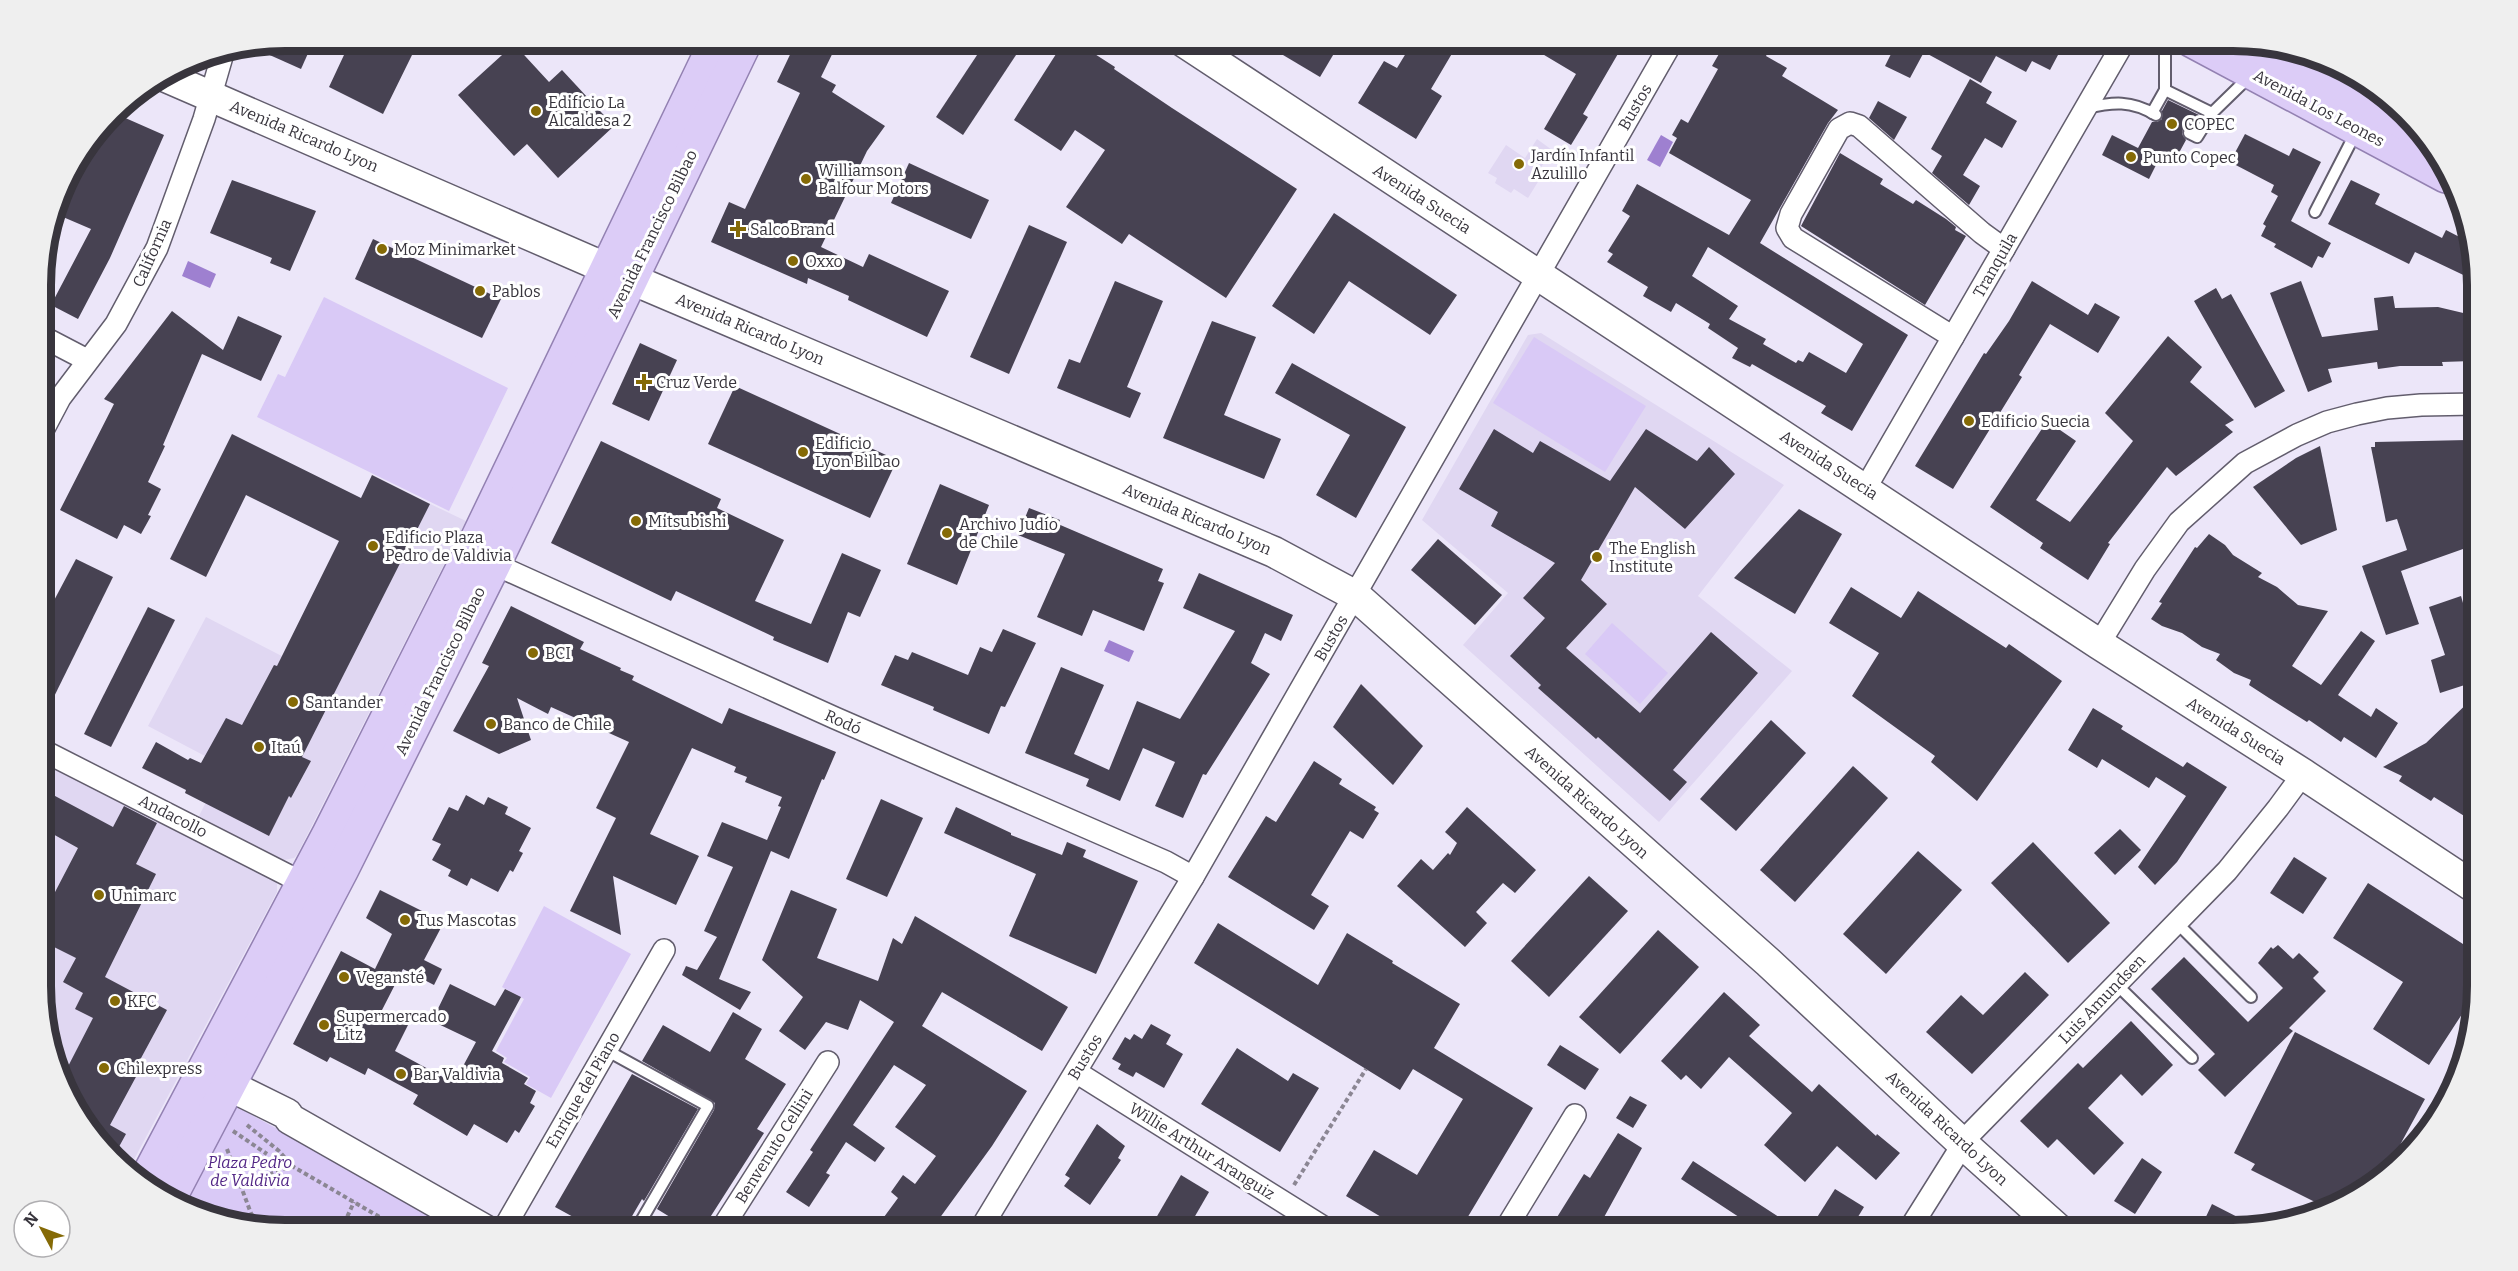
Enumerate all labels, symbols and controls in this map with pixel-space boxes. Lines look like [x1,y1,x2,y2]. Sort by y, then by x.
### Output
street label: Avenida Los Leones [2250,65,2388,151]
street label: Bustos [1614,81,1656,133]
place label: Edificio La Alcaldesa 2 [548,93,632,130]
street label: Avenida Ricardo Lyon [227,96,381,176]
marker: Edificio La Alcaldesa 2 [529,104,543,118]
place label: COPEC [2184,115,2235,134]
marker: COPEC [2165,117,2179,131]
place label: Jardín Infantil Azulillo [1530,146,1635,183]
street label: Avenida Francisco Bilbao [603,147,701,321]
place label: Punto Copec [2143,148,2236,167]
marker: Punto Copec [2124,150,2138,164]
marker: Jardín Infantil Azulillo [1512,157,1526,171]
street label: Avenida Suecia [1369,160,1475,238]
place label: Williamson Balfour Motors [818,161,929,198]
marker: Williamson Balfour Motors [799,172,813,186]
street label: California [128,216,176,290]
place label: SalcoBrand [750,220,835,239]
marker: SalcoBrand [731,222,745,236]
street label: Tranquila [1969,229,2021,301]
place label: Moz Minimarket [394,240,516,259]
marker: Moz Minimarket [375,242,389,256]
place label: Oxxo [805,252,843,271]
marker: Oxxo [786,254,800,268]
place label: Pablos [492,282,541,301]
marker: Pablos [473,284,487,298]
street label: Avenida Ricardo Lyon [673,289,827,369]
place label: Cruz Verde [656,373,737,392]
marker: Cruz Verde [637,375,651,389]
place label: Edificio Suecia [1981,412,2090,431]
marker: Edificio Suecia [1962,414,1976,428]
street label: Avenida Suecia [1776,426,1882,504]
place label: Edificio Lyon Bilbao [815,434,900,471]
marker: Edificio Lyon Bilbao [796,445,810,459]
street label: Avenida Ricardo Lyon [1120,479,1274,559]
place label: Mitsubishi [648,512,727,531]
marker: Mitsubishi [629,514,643,528]
place label: Archivo Judío de Chile [959,515,1058,552]
marker: Archivo Judío de Chile [940,526,954,540]
place label: Edificio Plaza Pedro de Valdivia [385,528,512,565]
marker: Edificio Plaza Pedro de Valdivia [366,539,380,553]
place label: The English Institute [1609,539,1696,576]
marker: The English Institute [1590,550,1604,564]
street label: Avenida Francisco Bilbao [391,584,489,758]
street label: Bustos [1310,612,1352,664]
place label: BCI [545,644,571,663]
marker: BCI [526,646,540,660]
place label: Santander [305,693,383,712]
street label: Avenida Suecia [2183,693,2289,769]
marker: Santander [286,695,300,709]
street label: Rodó [822,706,864,738]
place label: Banco de Chile [503,715,612,734]
marker: Banco de Chile [484,717,498,731]
place label: Itaú [271,738,301,757]
marker: Itaú [252,740,266,754]
street label: Avenida Ricardo Lyon [1521,742,1653,862]
street label: Andacollo [135,791,211,841]
place label: Unimarc [111,886,177,905]
marker: Unimarc [92,888,106,902]
place label: Tus Mascotas [417,911,516,930]
marker: Tus Mascotas [398,913,412,927]
street label: Luis Amundsen [2055,951,2149,1047]
place label: Vegansté [356,968,424,987]
marker: Vegansté [337,970,351,984]
place label: KFC [127,992,157,1011]
marker: KFC [108,994,122,1008]
place label: Supermercado Litz [336,1007,446,1044]
marker: Supermercado Litz [317,1018,331,1032]
street label: Enrique del Piano [542,1029,624,1151]
street label: Bustos [1064,1031,1106,1083]
place label: Chilexpress [116,1059,202,1078]
marker: Chilexpress [97,1061,111,1075]
place label: Bar Valdivia [413,1065,501,1084]
marker: Bar Valdivia [394,1067,408,1081]
street label: Avenida Ricardo Lyon [1882,1067,2012,1189]
street label: Benvenuto Cellini [731,1085,817,1207]
street label: Willie Arthur Aranguiz [1126,1098,1279,1204]
park label: Plaza Pedro de Valdivia [208,1153,292,1190]
north arrow [12,1199,72,1259]
text: N [20,1209,42,1230]

